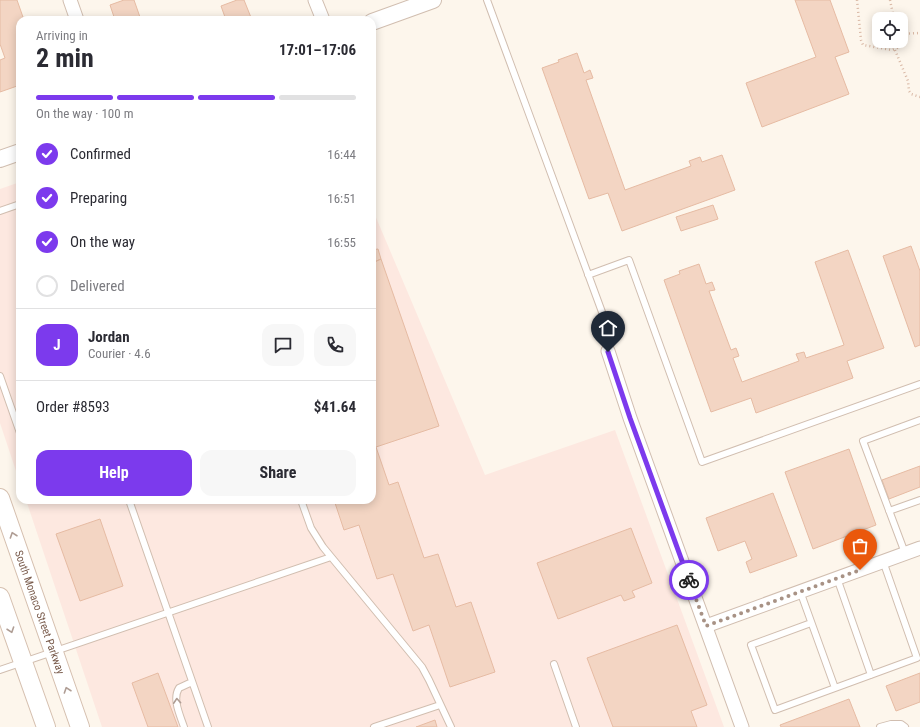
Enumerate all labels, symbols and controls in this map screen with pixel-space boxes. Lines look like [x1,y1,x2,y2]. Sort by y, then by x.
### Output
map controls [872,12,908,48]
button: locate [872,12,908,48]
text: Arriving in [36,28,88,43]
text: 17:01–17:06 [279,41,356,59]
text: 2 min [36,43,94,73]
text: On the way · 100 m [36,106,133,121]
icon: check [36,143,58,165]
text: Confirmed [70,145,131,163]
text: 16:44 [327,147,356,162]
icon: check [36,187,58,209]
text: Preparing [70,189,127,207]
text: 16:51 [327,191,356,206]
icon: check [36,231,58,253]
text: On the way [70,233,135,251]
text: 16:55 [327,235,356,250]
text: Delivered [70,277,125,295]
pin [591,311,625,352]
icon: home [597,317,619,339]
button: chat [262,324,304,366]
button: phone [314,324,356,366]
text: Jordan [88,328,130,346]
text: J [53,336,61,354]
text: Courier · 4.6 [88,346,151,361]
text: Order #8593 [36,398,110,416]
text: $41.64 [314,398,356,416]
button: Help [36,450,192,496]
button: Share [200,450,356,496]
pin [843,529,877,570]
one-way arrow [9,532,18,539]
icon: bag [849,535,871,557]
street label: South Monaco Street Parkway [12,549,67,676]
courier [669,560,709,600]
icon: bike [678,569,700,591]
one-way arrow [7,626,15,633]
one-way arrow [63,687,72,694]
one-way arrow [173,697,182,704]

